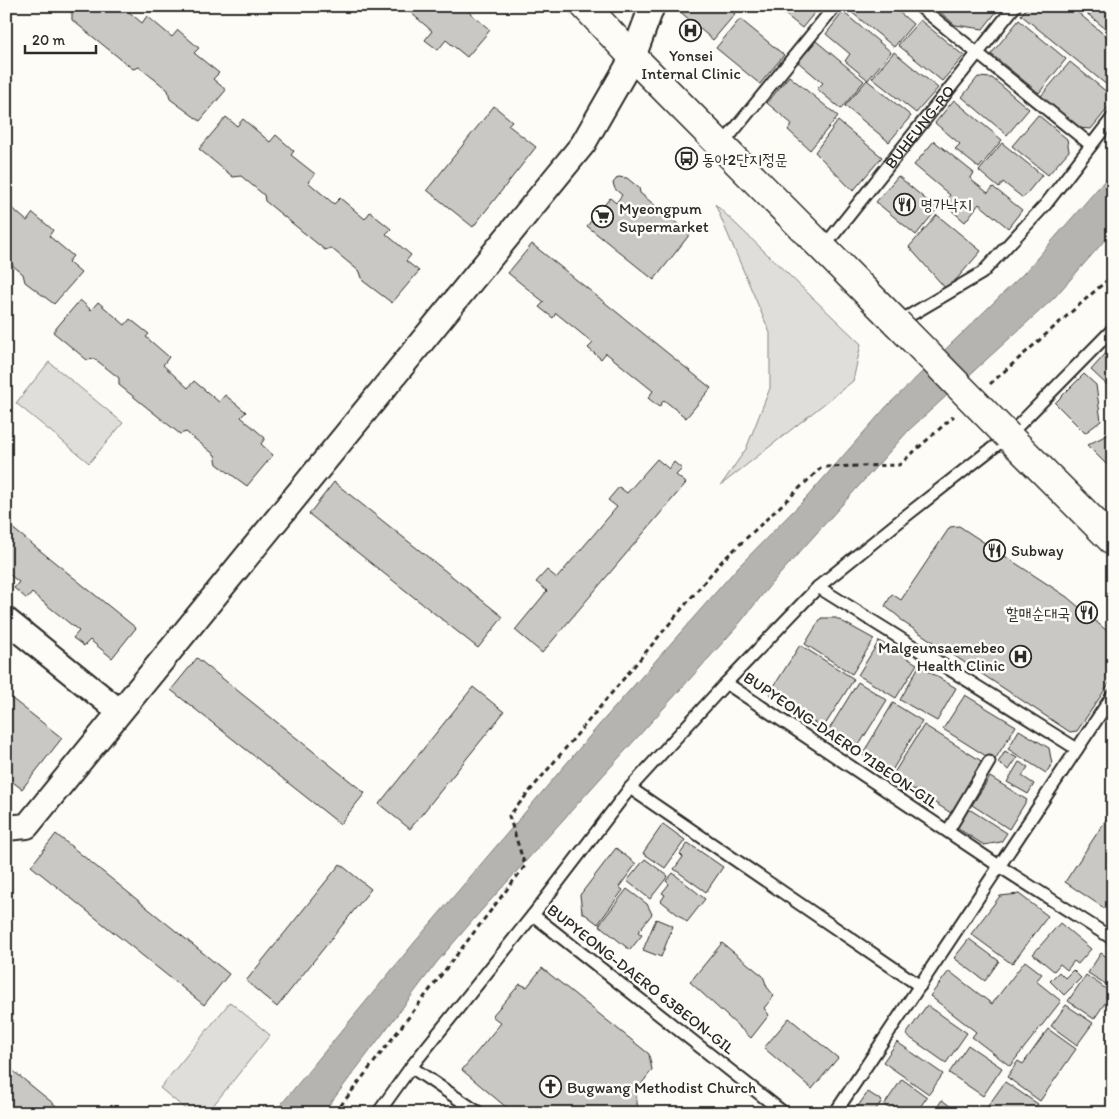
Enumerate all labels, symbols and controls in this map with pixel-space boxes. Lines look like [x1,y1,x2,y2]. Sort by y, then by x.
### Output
hospital icon: Yonsei Internal Clinic [679,19,703,43]
scale bar [25,22,96,54]
text: 20 m [32,31,66,49]
place label: Yonsei Internal Clinic [641,46,741,83]
street label: BUHEUNG-RO [880,81,958,172]
bus stop icon: 동아2단지정문 [674,147,698,171]
place label: 동아2단지정문 [702,150,788,169]
restaurant icon: 명가낙지 [892,192,916,216]
place label: 명가낙지 [920,195,972,214]
place label: Myeongpum Supermarket [619,199,709,236]
supermarket icon: Myeongpum Supermarket [591,205,615,229]
restaurant icon: Subway [983,538,1007,562]
place label: Subway [1011,541,1064,560]
restaurant icon: 할매순대국 [1074,601,1098,625]
place label: 할매순대국 [1006,604,1070,623]
place label: Malgeunsaemebeo Health Clinic [878,638,1005,675]
hospital icon: Malgeunsaemebeo Health Clinic [1009,644,1033,668]
street label: BUPYEONG-DAERO 71BEON-GIL [740,668,942,812]
street label: BUPYEONG-DAERO 63BEON-GIL [544,900,738,1058]
church icon: Bugwang Methodist Church [539,1075,563,1099]
place label: Bugwang Methodist Church [567,1078,757,1097]

